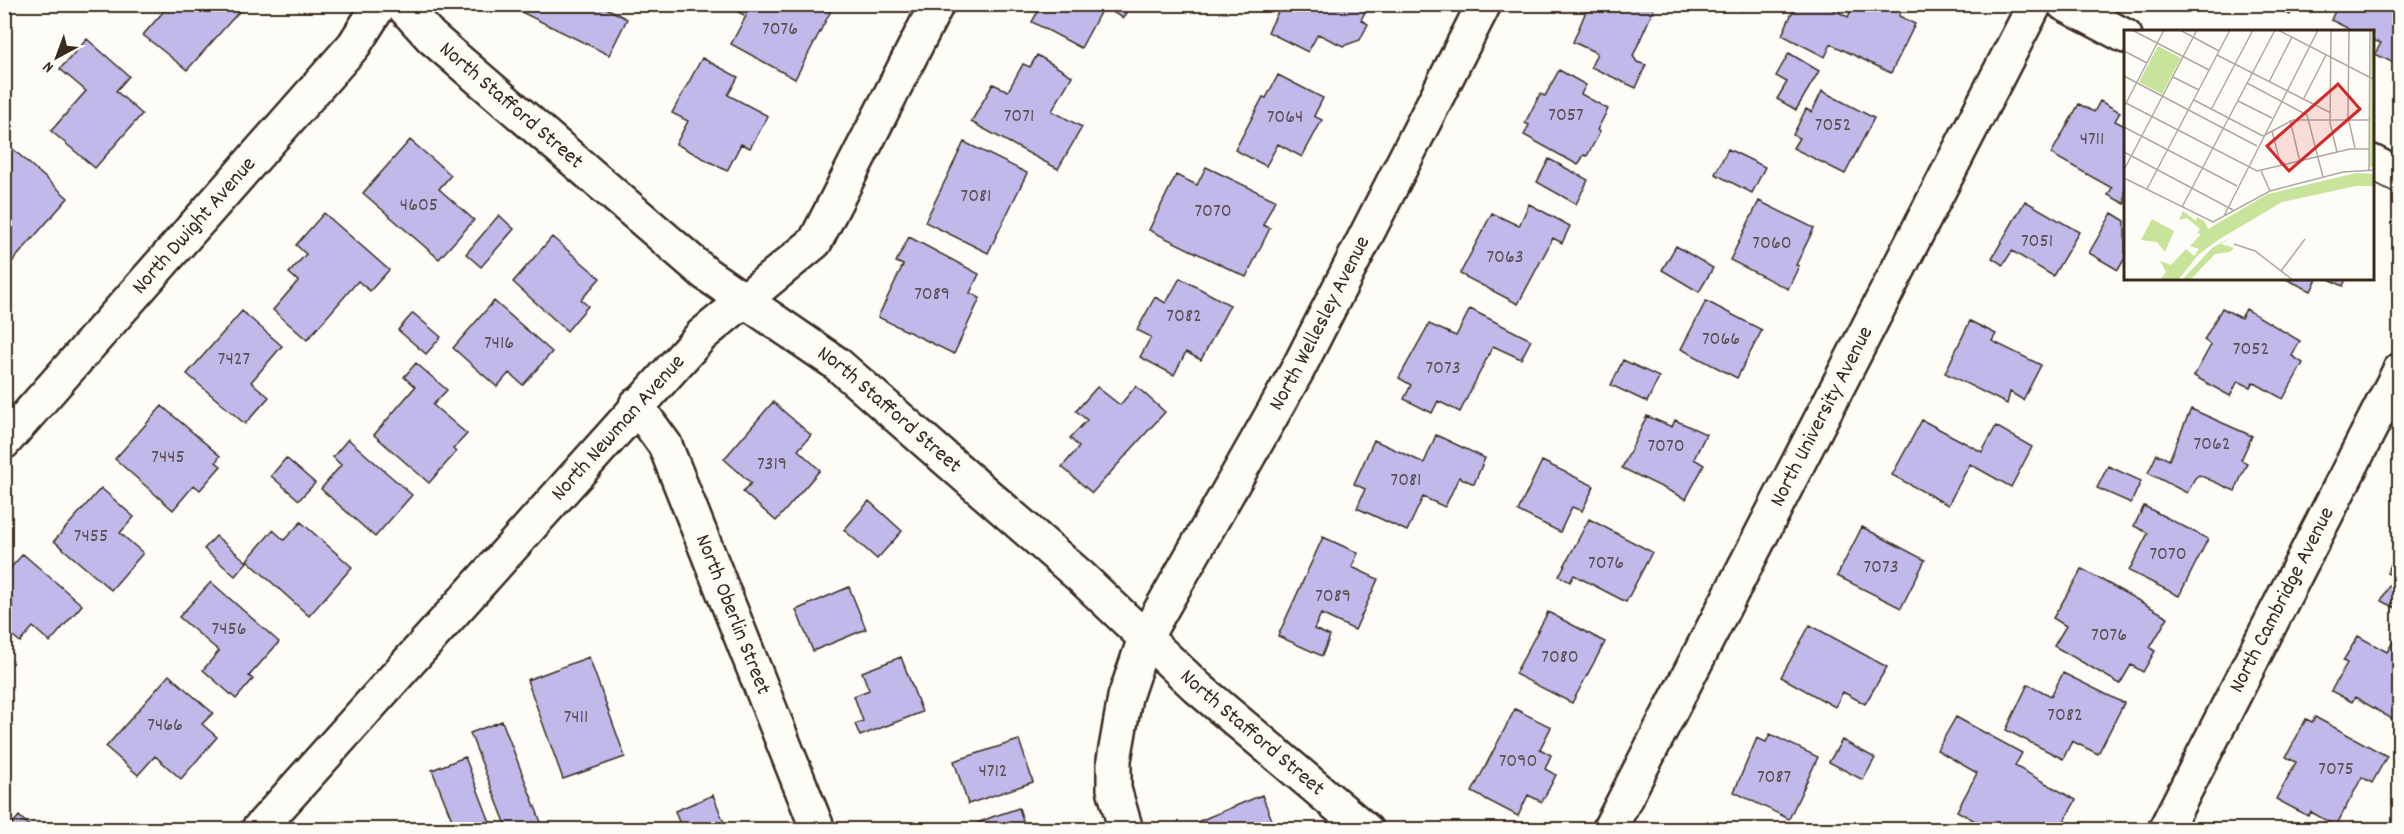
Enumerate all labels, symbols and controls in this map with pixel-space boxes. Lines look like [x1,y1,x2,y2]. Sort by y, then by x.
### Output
house number: 7076 [762,16,798,44]
north arrow [27,27,87,87]
inset map [2124,30,2374,280]
street label: North Stafford Street [432,35,590,177]
text: N [38,55,59,78]
house number: 7057 [1548,102,1584,130]
house number: 7071 [1004,103,1034,131]
house number: 7064 [1267,104,1303,132]
house number: 7052 [1815,112,1851,140]
house number: 4711 [2080,126,2104,154]
street label: North Dwight Avenue [125,150,264,302]
house number: 7081 [961,183,991,211]
house number: 4605 [400,192,438,220]
house number: 7070 [1194,198,1232,226]
house number: 7051 [2021,228,2053,256]
house number: 7060 [1752,230,1792,258]
street label: North Wellesley Avenue [1262,231,1379,417]
house number: 7063 [1486,244,1524,272]
house number: 7089 [914,281,950,309]
house number: 7082 [1166,303,1202,331]
street label: North University Avenue [1763,321,1882,513]
house number: 7066 [1702,326,1740,354]
house number: 7416 [484,330,514,358]
house number: 7052 [2233,336,2269,364]
street label: North Stafford Street [811,339,968,481]
house number: 7427 [218,346,250,374]
street label: North Newman Avenue [544,348,693,508]
house number: 7073 [1425,355,1461,383]
house number: 7062 [2193,431,2231,459]
house number: 7070 [1647,433,1685,461]
house number: 7445 [151,444,185,472]
house number: 7319 [757,451,787,479]
house number: 7081 [1391,467,1421,495]
street label: North Cambridge Avenue [2222,502,2343,699]
house number: 7455 [74,523,108,551]
street label: North Oberlin Street [687,530,778,699]
house number: 7070 [2149,541,2187,569]
house number: 7076 [1588,550,1624,578]
house number: 7073 [1863,554,1899,582]
house number: 7089 [1315,583,1351,611]
house number: 7456 [211,616,247,644]
house number: 7076 [2091,622,2127,650]
house number: 7080 [1541,644,1579,672]
street label: North Stafford Street [1172,662,1331,804]
house number: 7082 [2047,702,2083,730]
house number: 7411 [564,704,588,732]
house number: 7466 [147,712,183,740]
house number: 7090 [1499,748,1537,776]
house number: 7075 [2318,756,2354,784]
house number: 4712 [978,758,1008,786]
house number: 7087 [1757,764,1791,792]

